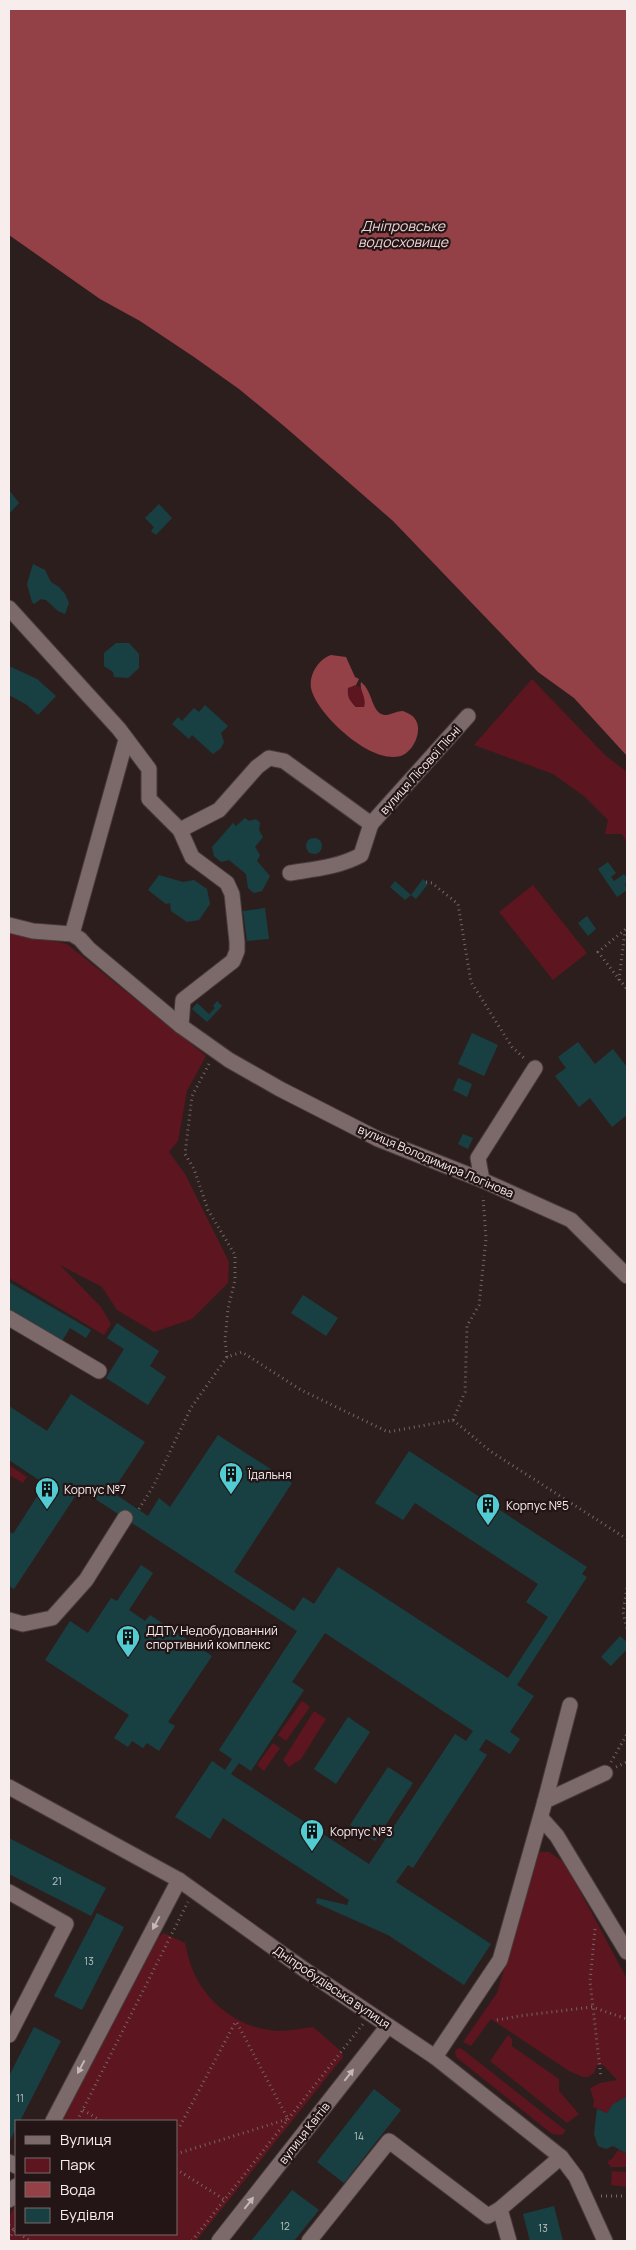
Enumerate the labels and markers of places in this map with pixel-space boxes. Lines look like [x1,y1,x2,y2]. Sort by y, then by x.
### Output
building icon: Їдальня [218,1461,244,1495]
place label: Їдальня [247,1466,292,1483]
building icon: Корпус №7 [34,1476,60,1510]
place label: Корпус №7 [64,1481,126,1498]
building icon: Корпус №5 [475,1492,501,1526]
place label: Корпус №5 [506,1497,569,1514]
place label: ДДТУ Недобудованний спортивний комплекс [146,1622,278,1653]
building icon: ДДТУ Недобудованний спортивний комплекс [115,1624,141,1658]
building icon: Корпус №3 [299,1818,325,1852]
place label: Корпус №3 [330,1823,393,1840]

